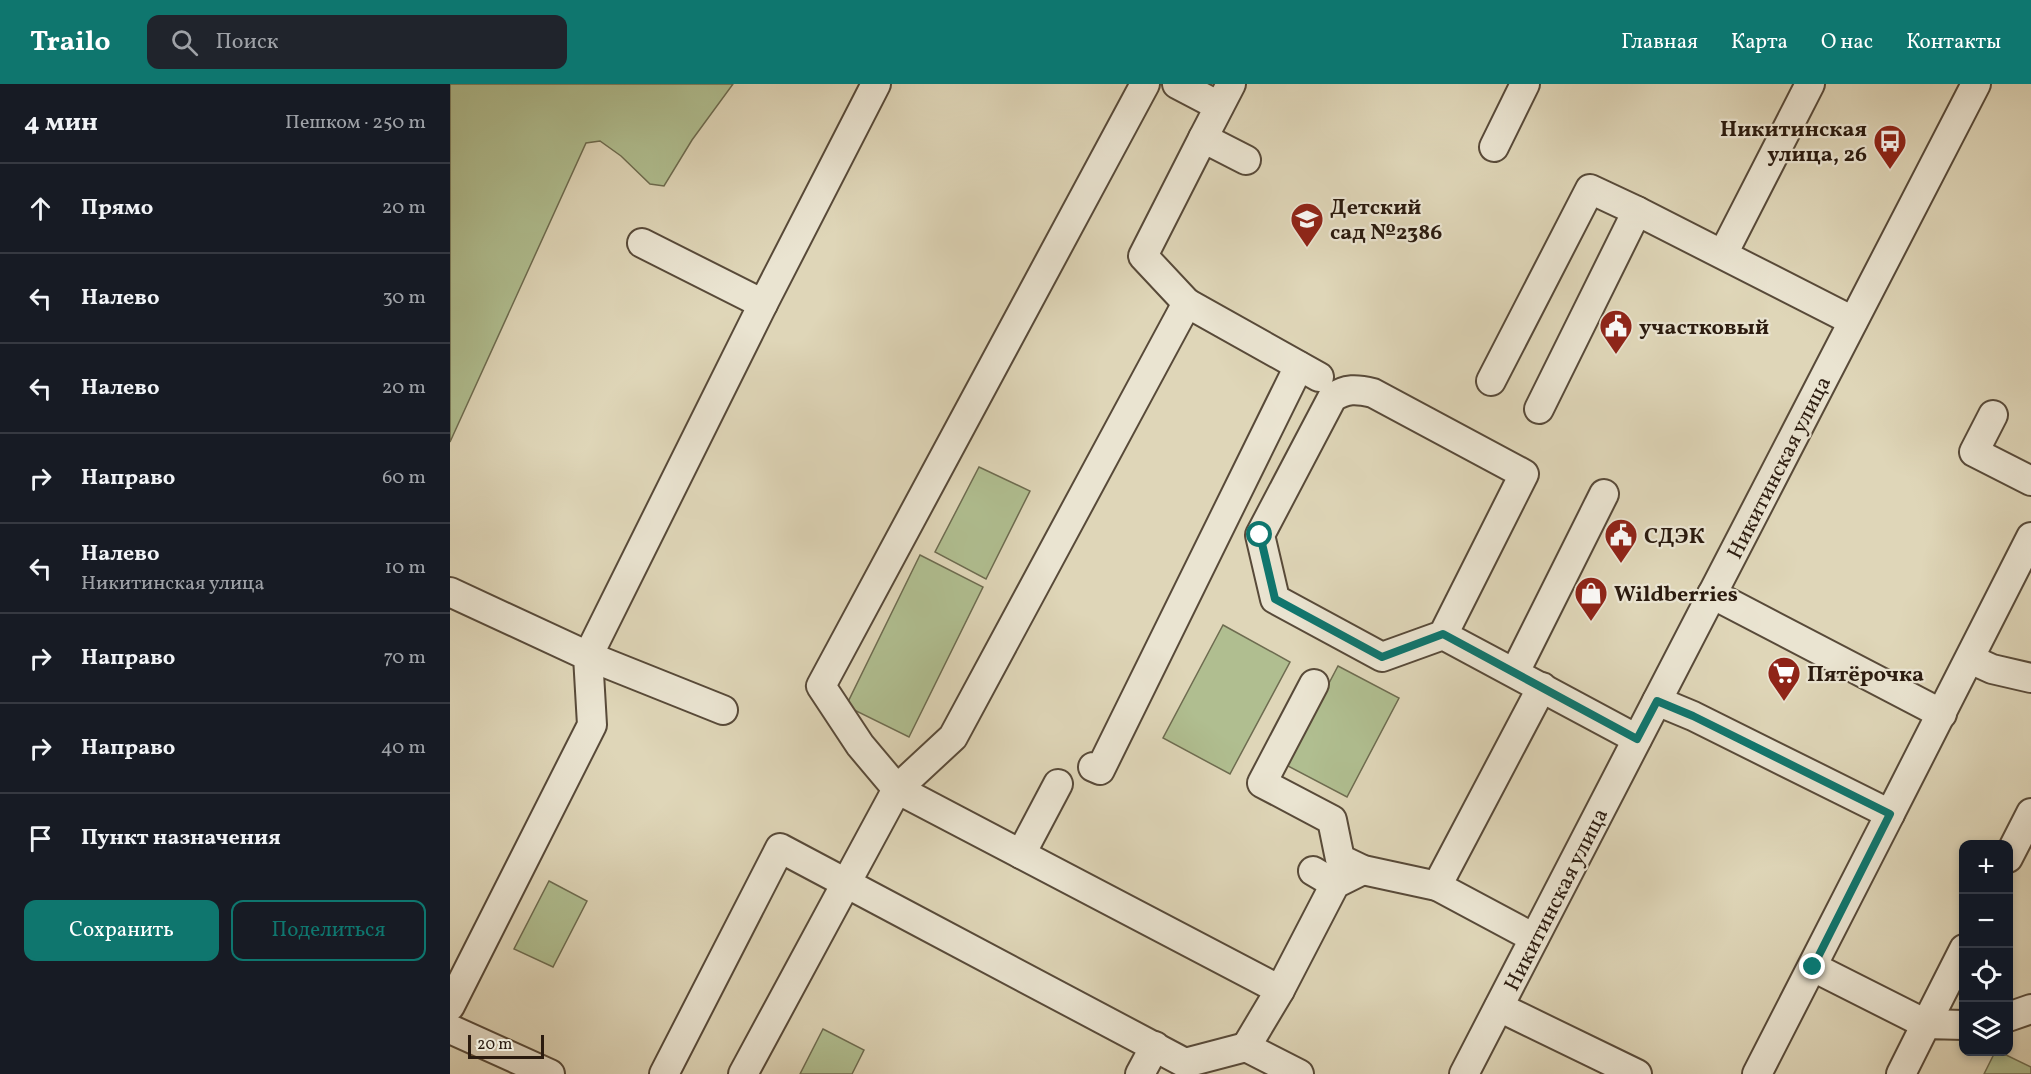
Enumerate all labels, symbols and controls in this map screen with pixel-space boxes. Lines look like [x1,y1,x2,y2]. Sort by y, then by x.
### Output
search box [147,15,567,69]
text: Trailo [30,23,111,62]
icon: search [168,26,201,59]
text: Поиск [216,27,279,58]
text: Главная [1621,28,1698,57]
text: Карта [1731,28,1788,57]
text: О нас [1821,28,1873,57]
text: Контакты [1906,28,2001,57]
text: 4 мин [24,105,98,141]
text: Пешком · 250 m [285,109,426,137]
place label: Никитинская улица, 26 [1720,115,1867,171]
bus stop icon: Никитинская улица, 26 [1872,123,1908,170]
icon: ahead [24,192,57,225]
text: Прямо [81,193,153,224]
place label: Детский сад №2386 [1330,193,1442,249]
text: 20 m [382,194,426,222]
school or university icon: Детский сад №2386 [1289,201,1325,248]
icon: left [24,282,57,315]
text: Налево [81,283,160,314]
text: 30 m [382,284,426,312]
public building icon: участковый [1598,308,1634,355]
place label: участковый [1639,313,1769,344]
street label: Никитинская улица [1721,371,1840,565]
icon: left [24,372,57,405]
text: Налево [81,373,160,404]
text: 20 m [382,374,426,402]
icon: right [24,462,57,495]
text: Направо [81,463,175,494]
text: 60 m [382,464,426,492]
public building icon: СДЭК [1603,517,1639,564]
route start [1246,521,1272,547]
place label: СДЭК [1644,522,1705,553]
text: Налево [81,539,160,570]
icon: left [24,552,57,585]
text: 10 m [385,554,426,582]
text: Никитинская улица [81,570,264,598]
shop icon: Wildberries [1573,575,1609,622]
place label: Wildberries [1614,580,1738,611]
icon: right [24,642,57,675]
text: Направо [81,643,175,674]
text: 70 m [383,644,426,672]
supermarket icon: Пятёрочка [1766,655,1802,702]
place label: Пятёрочка [1807,660,1924,691]
icon: right [24,732,57,765]
text: Направо [81,733,175,764]
text: 40 m [381,734,426,762]
street label: Никитинская улица [1498,803,1617,997]
icon: arrive [24,822,57,855]
text: Пункт назначения [81,823,281,854]
map controls [1959,840,2013,1056]
button: + [1959,840,2013,894]
button: − [1959,894,2013,948]
button: Сохранить [24,900,219,961]
button: Поделиться [231,900,426,961]
button: locate [1959,948,2013,1002]
route end [1799,953,1825,979]
button: layers [1959,1002,2013,1056]
scale bar [468,1032,544,1060]
text: 20 m [477,1034,512,1056]

